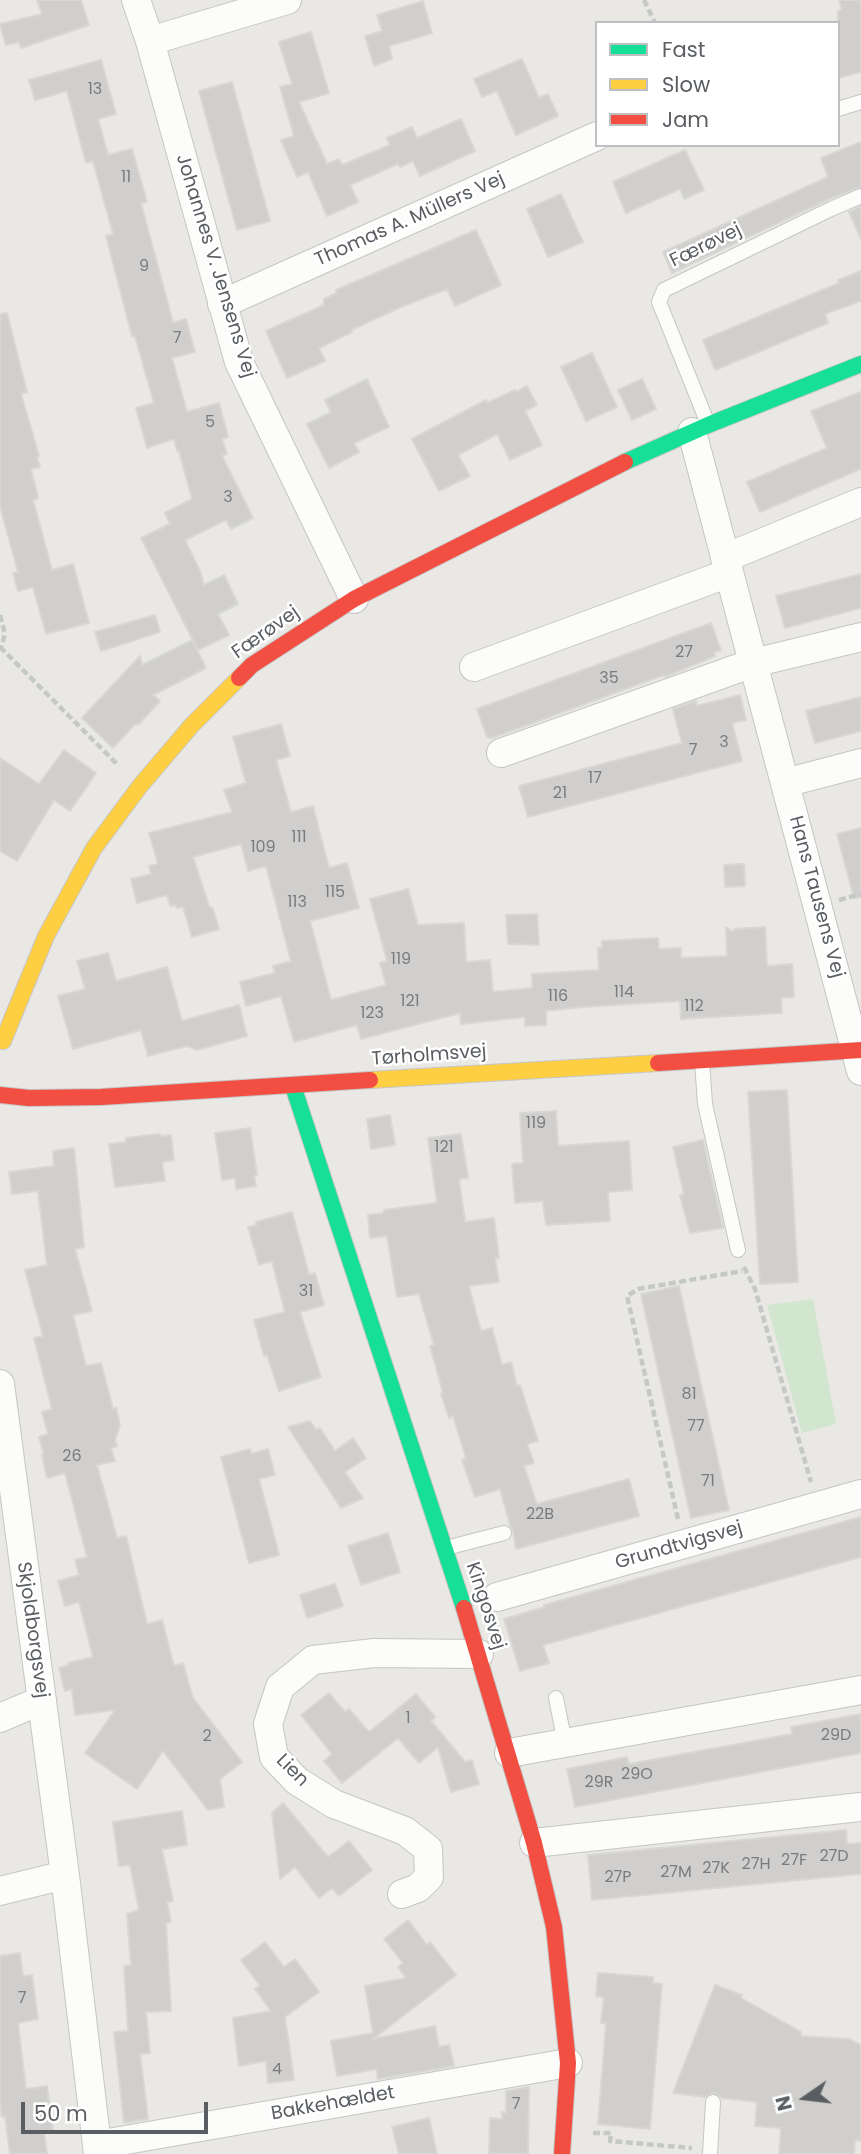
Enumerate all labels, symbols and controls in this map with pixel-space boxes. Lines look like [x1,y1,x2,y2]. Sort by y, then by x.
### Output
legend [595,21,840,147]
text: Fast [662,35,705,64]
text: Slow [662,70,710,99]
house number: 13 [88,80,102,100]
text: Jam [662,105,709,134]
street label: Johannes V. Jensens Vej [170,152,260,380]
house number: 11 [121,168,131,188]
street label: Thomas A. Müllers Vej [312,168,508,272]
street label: Færøvej [666,219,746,273]
house number: 9 [139,257,149,277]
house number: 7 [173,329,181,349]
house number: 5 [205,413,215,433]
house number: 3 [223,488,233,508]
street label: Færøvej [228,602,304,664]
house number: 27 [675,643,693,663]
house number: 35 [599,669,619,689]
house number: 3 [719,733,729,753]
house number: 7 [689,741,697,761]
house number: 17 [588,769,602,789]
house number: 21 [553,784,567,804]
street label: Hans Tausens Vej [783,814,849,980]
house number: 111 [291,828,307,848]
house number: 109 [250,838,276,858]
house number: 115 [325,883,345,903]
house number: 113 [287,893,307,913]
house number: 119 [391,950,411,970]
house number: 114 [614,983,634,1003]
house number: 116 [548,987,568,1007]
house number: 121 [400,992,420,1012]
house number: 112 [684,997,704,1017]
house number: 123 [360,1004,384,1024]
street label: Tørholmsvej [371,1041,487,1071]
house number: 119 [526,1114,546,1134]
house number: 121 [434,1138,454,1158]
house number: 31 [299,1282,313,1302]
house number: 81 [681,1385,697,1405]
house number: 77 [687,1417,705,1437]
house number: 26 [62,1447,82,1467]
house number: 71 [701,1472,715,1492]
house number: 22B [526,1505,554,1525]
street label: Grundtvigsvej [613,1517,745,1575]
street label: Skjoldborgsvej [11,1560,53,1700]
street label: Kingosvej [460,1560,510,1652]
house number: 1 [405,1709,411,1729]
house number: 29D [821,1726,851,1746]
house number: 2 [202,1727,212,1747]
street label: Lien [271,1750,313,1792]
house number: 29O [621,1765,653,1785]
house number: 29R [584,1773,614,1793]
house number: 27D [819,1847,849,1867]
house number: 27F [781,1851,807,1871]
house number: 27H [741,1855,771,1875]
house number: 27K [702,1859,730,1879]
house number: 27M [660,1863,692,1883]
house number: 27P [604,1868,632,1888]
house number: 7 [18,1989,26,2009]
house number: 4 [272,2060,282,2080]
north arrow [770,2063,840,2133]
street label: Bakkehældet [269,2082,397,2126]
scale bar [24,2088,212,2132]
text: N [769,2093,799,2113]
house number: 7 [512,2095,520,2115]
text: 50 m [34,2099,88,2128]

